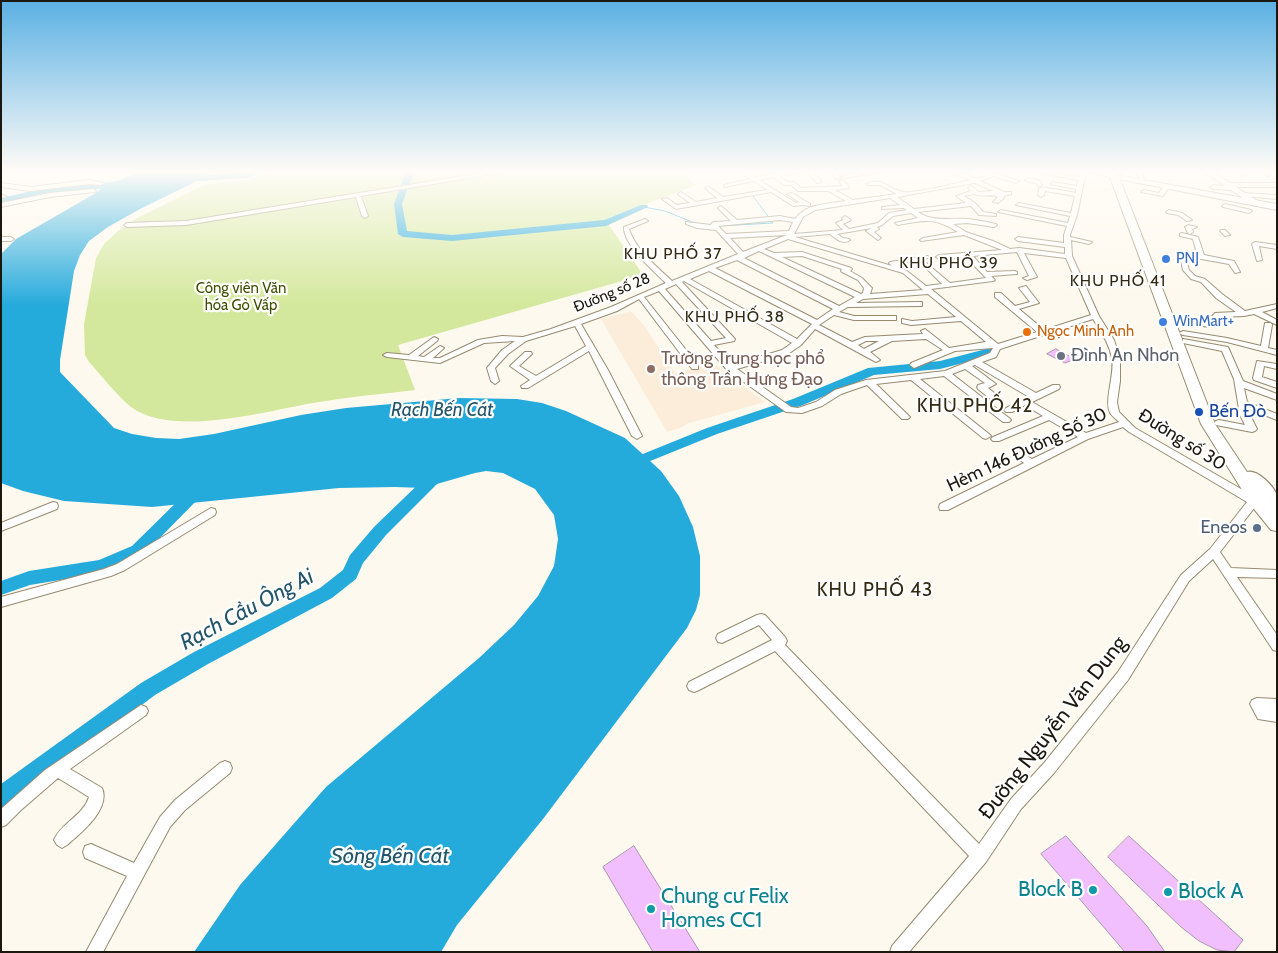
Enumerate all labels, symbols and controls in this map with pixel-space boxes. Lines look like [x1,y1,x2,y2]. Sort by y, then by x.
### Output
district label: KHU PHỐ 37 [622,244,724,264]
place label: PNJ [1176,250,1199,268]
district label: KHU PHỐ 39 [898,253,1000,273]
marker: PNJ [1160,253,1172,265]
street label: Đường số 28 [571,269,653,317]
district label: KHU PHỐ 41 [1069,271,1167,291]
park label: Công viên Văn hóa Gò Vấp [196,280,286,315]
district label: KHU PHỐ 38 [684,307,786,327]
place label: WinMart+ [1173,313,1234,331]
marker: WinMart+ [1157,316,1169,328]
place label: Ngọc Minh Anh [1037,323,1134,341]
marker: Ngọc Minh Anh [1021,326,1033,338]
place label: Đình An Nhơn [1071,345,1179,367]
place label: Trường Trung học phổ thông Trần Hưng Đạo [661,348,825,390]
marker: Đình An Nhơn [1055,350,1067,362]
marker: Trường Trung học phổ thông Trần Hưng Đạo [645,363,657,375]
district label: KHU PHỐ 42 [916,395,1034,417]
water label: Rạch Bến Cát [391,399,493,421]
place label: Bến Đò [1209,401,1266,423]
street label: Hẻm 146 Đường Số 30 [943,403,1111,497]
street label: Đường số 30 [1134,405,1230,475]
marker: Bến Đò [1193,406,1205,418]
place label: Eneos [1201,517,1247,539]
marker: Eneos [1251,522,1263,534]
water label: Rạch Cầu Ông Ai [176,564,318,656]
district label: KHU PHỐ 43 [815,579,935,601]
street label: Đường Nguyễn Văn Dung [974,632,1132,824]
water label: Sông Bến Cát [331,844,449,870]
place label: Block B [1018,877,1083,903]
place label: Block A [1178,879,1243,905]
place label: Chung cư Felix Homes CC1 [661,884,789,934]
marker: Block B [1087,884,1099,896]
marker: Block A [1162,886,1174,898]
marker: Chung cư Felix Homes CC1 [645,903,657,915]

